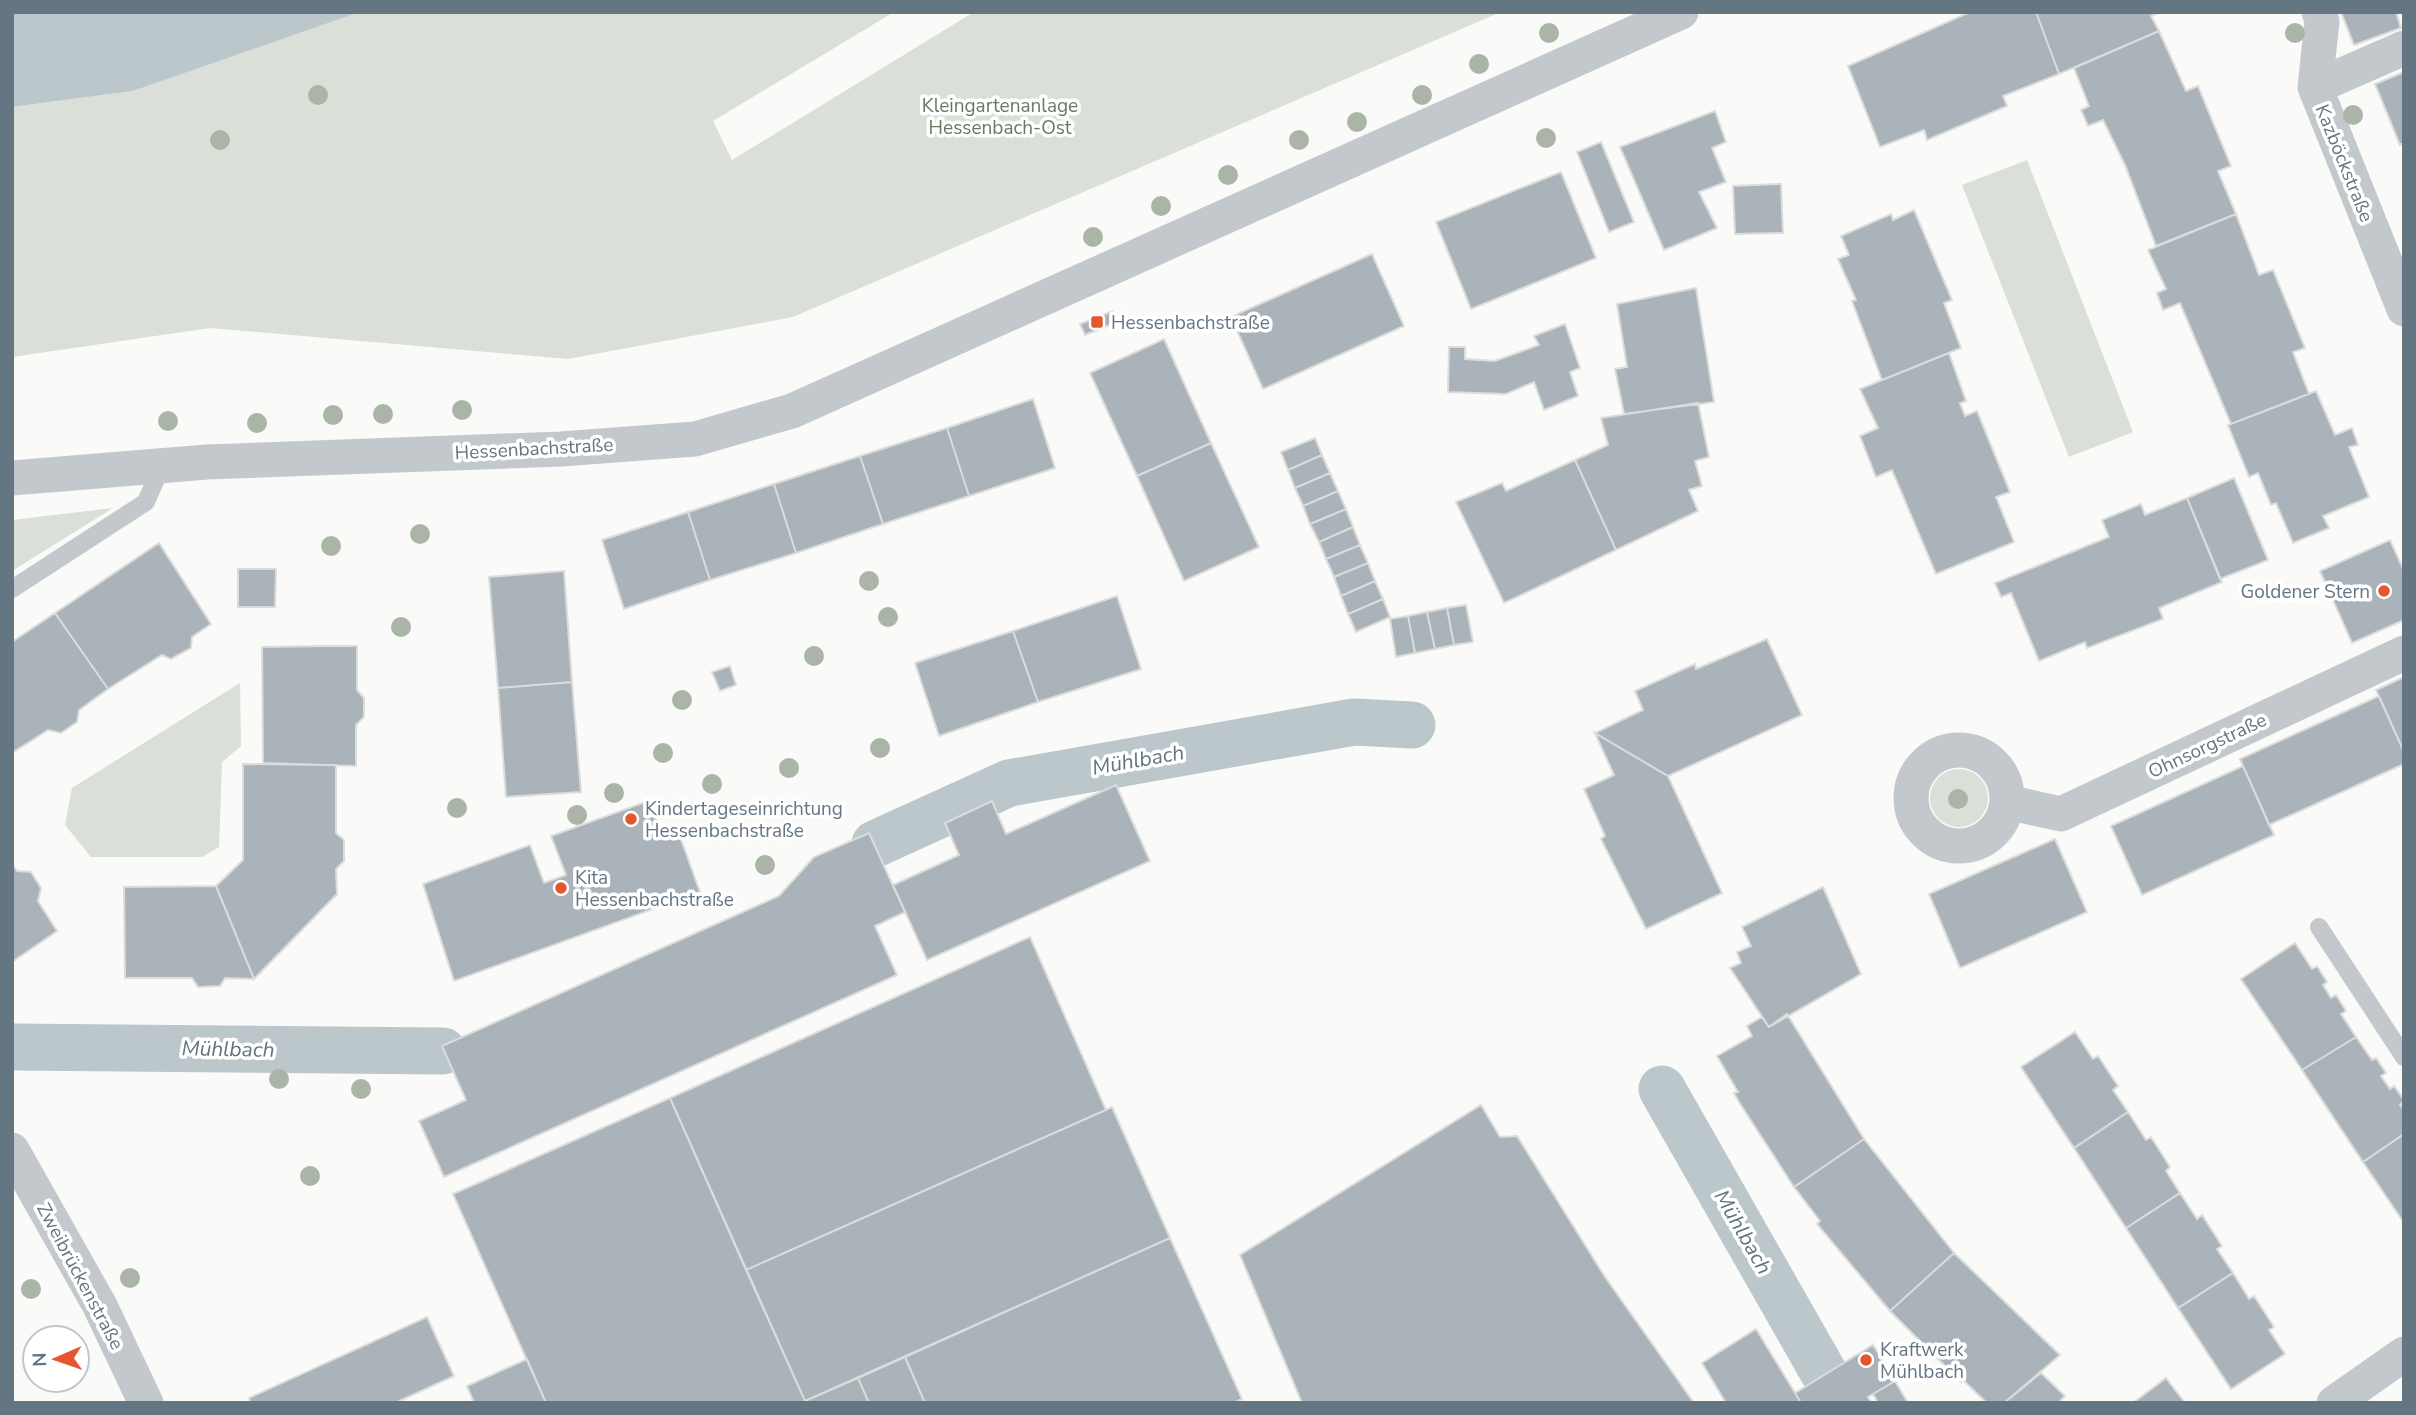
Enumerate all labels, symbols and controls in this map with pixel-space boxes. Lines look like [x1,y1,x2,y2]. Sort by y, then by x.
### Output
park label: Kleingartenanlage Hessenbach-Ost [922,93,1078,141]
street label: Kazböckstraße [2309,101,2379,226]
place label: Hessenbachstraße [1111,310,1270,336]
marker: Hessenbachstraße [1089,314,1105,330]
street label: Hessenbachstraße [454,432,614,466]
place label: Goldener Stern [2240,579,2370,605]
marker: Goldener Stern [2376,583,2392,599]
street label: Ohnsorgstraße [2144,707,2271,785]
water label: Mühlbach [1090,738,1186,782]
place label: Kindertageseinrichtung Hessenbachstraße [645,796,843,844]
marker: Kindertageseinrichtung Hessenbachstraße [623,811,639,827]
place label: Kita Hessenbachstraße [575,865,734,913]
marker: Kita Hessenbachstraße [553,880,569,896]
water label: Mühlbach [181,1034,275,1064]
water label: Mühlbach [1708,1185,1778,1279]
street label: Zweibrückenstraße [30,1198,130,1354]
north arrow [21,1324,91,1394]
place label: Kraftwerk Mühlbach [1880,1337,1964,1385]
text: N [27,1352,53,1367]
marker: Kraftwerk Mühlbach [1858,1352,1874,1368]

